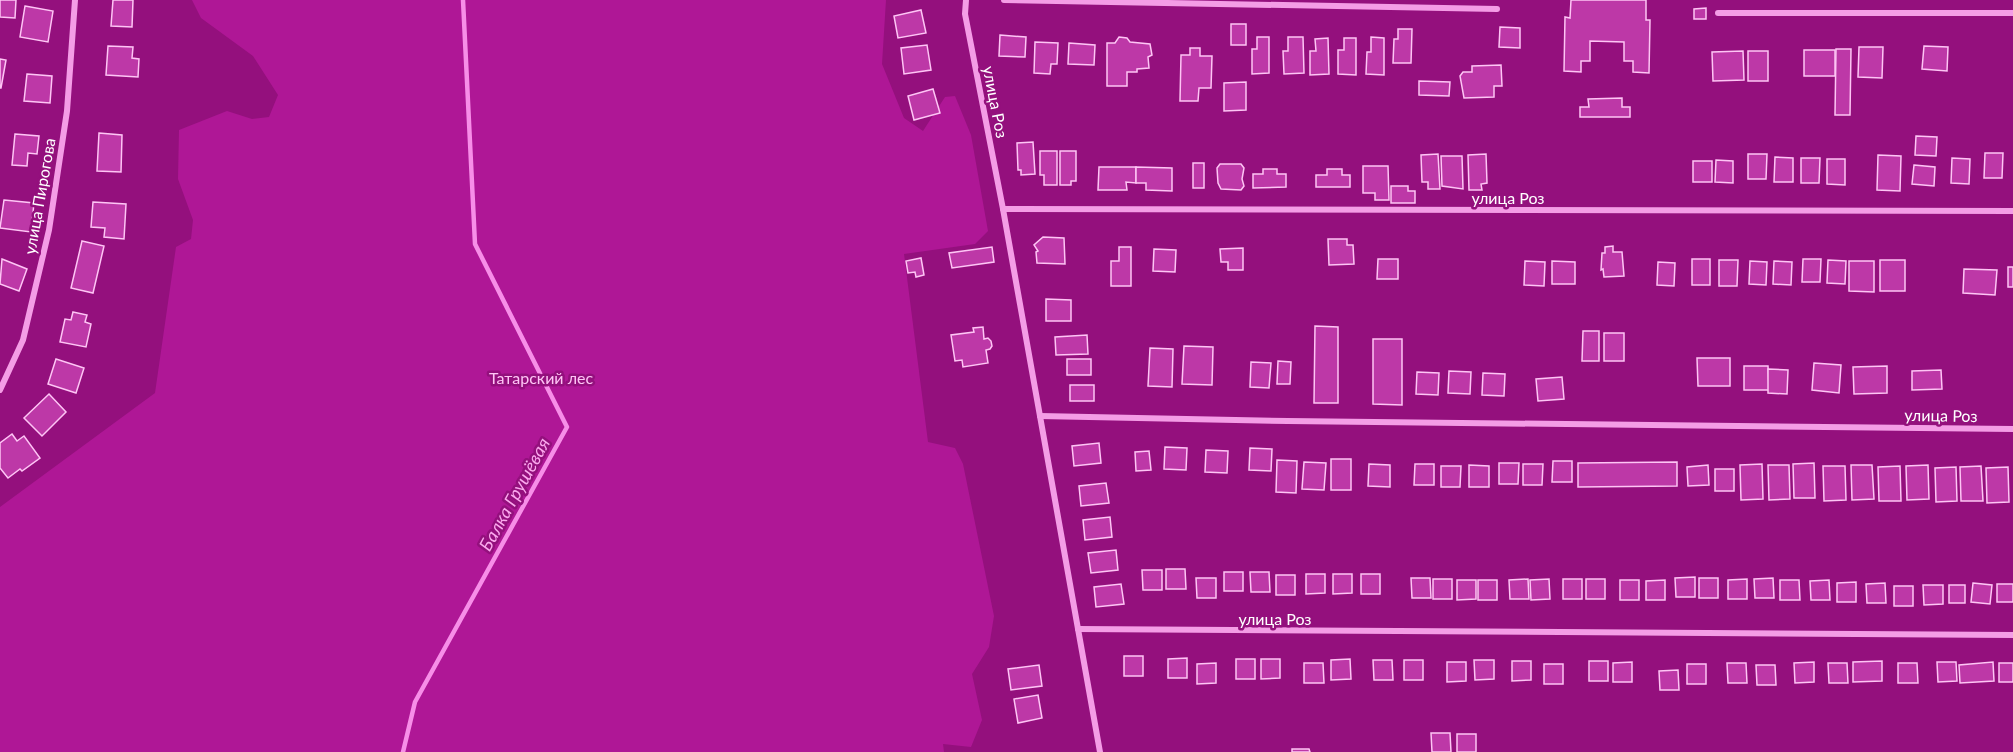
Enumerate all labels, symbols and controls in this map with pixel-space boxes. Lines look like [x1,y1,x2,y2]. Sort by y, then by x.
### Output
street label: улица Роз [980,64,1012,140]
street label: улица Пирогова [19,136,59,256]
street label: улица Роз [1471,188,1545,207]
park label: Татарский лес [489,368,593,387]
street label: улица Роз [1904,405,1978,425]
water label: Балка Грушёвая [474,434,554,554]
street label: улица Роз [1238,609,1312,628]

